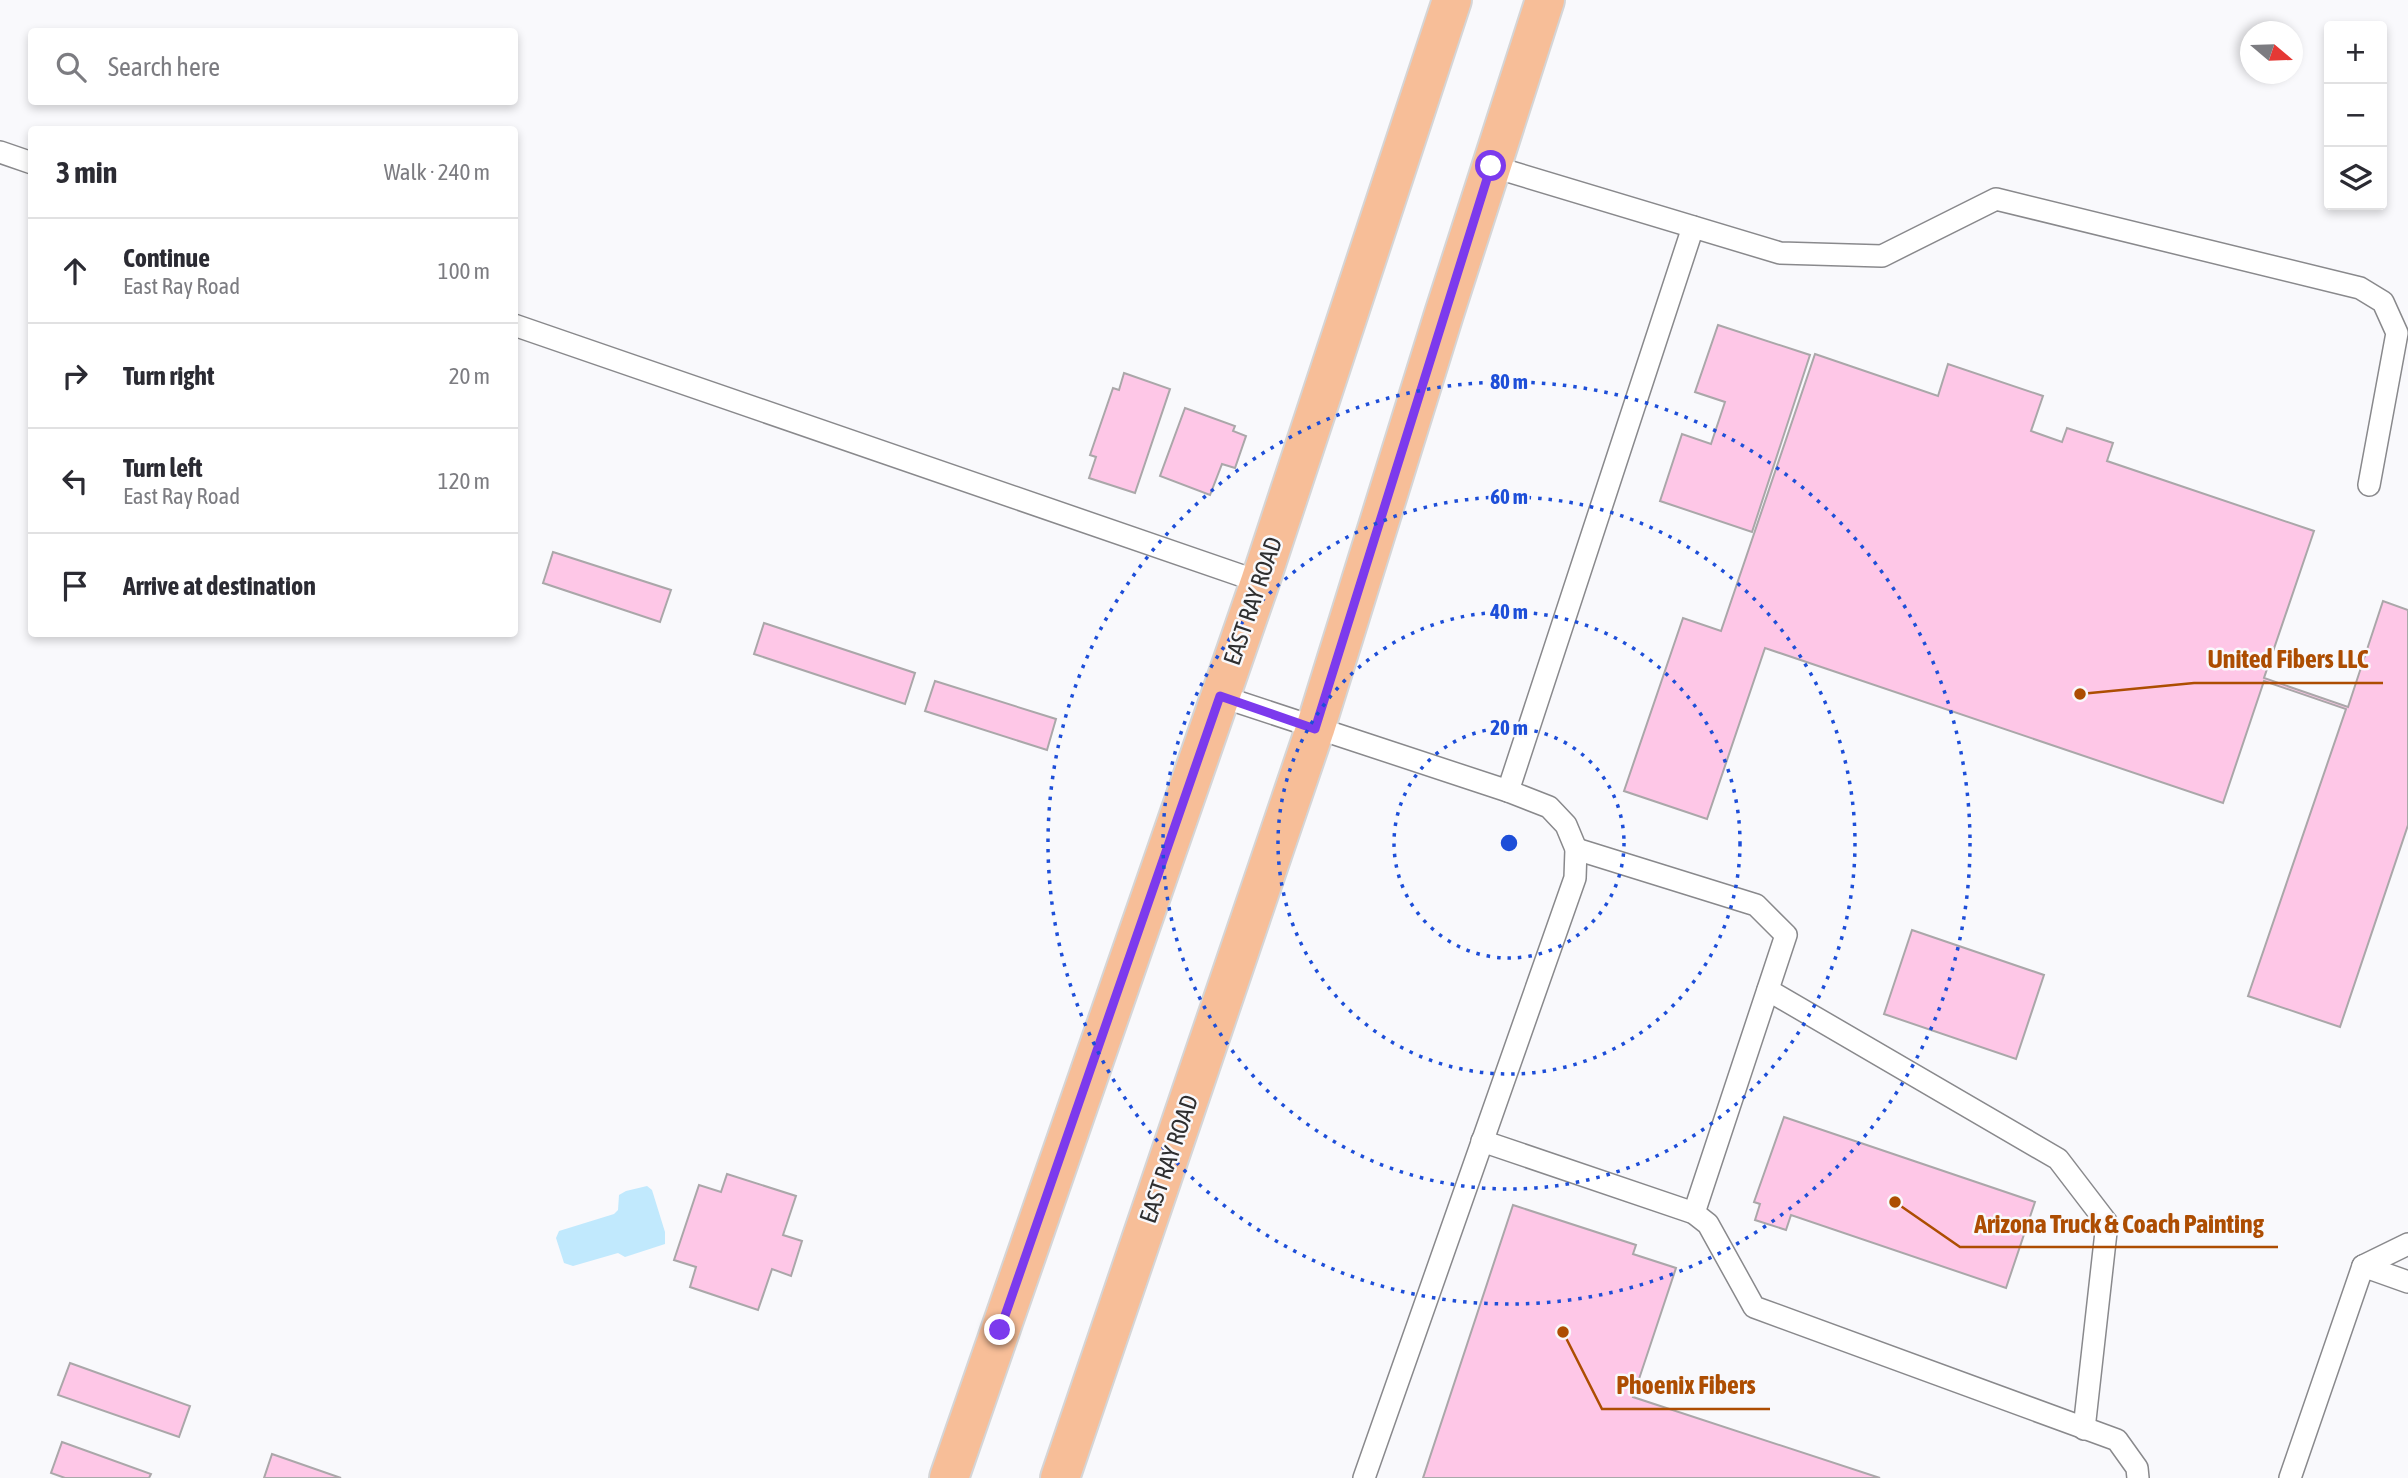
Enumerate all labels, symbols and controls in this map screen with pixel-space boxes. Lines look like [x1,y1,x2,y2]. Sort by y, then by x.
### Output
north arrow [2240,21,2303,84]
map controls [2324,21,2387,210]
button: + [2324,21,2387,84]
search box [28,28,518,105]
icon: search [52,48,90,86]
text: Search here [108,52,220,82]
button: − [2324,84,2387,147]
button: layers [2324,147,2387,210]
route start [1475,150,1506,181]
text: 3 min [56,155,117,189]
text: Walk · 240 m [384,159,490,185]
text: Continue [123,243,210,273]
icon: ahead [56,252,94,290]
text: 100 m [438,258,490,284]
text: East Ray Road [123,273,240,299]
icon: right [56,357,94,395]
text: Turn right [123,361,214,391]
text: 20 m [449,363,490,389]
text: 80 m [1490,369,1528,393]
text: Turn left [123,453,203,483]
icon: left [56,462,94,500]
text: 120 m [438,468,490,494]
text: East Ray Road [123,483,240,509]
text: 60 m [1490,484,1528,508]
street label: EAST RAY ROAD [1218,533,1287,668]
icon: arrive [56,567,94,605]
text: Arrive at destination [123,571,316,601]
text: 40 m [1489,599,1528,623]
callout: United Fibers LLC [2194,636,2383,683]
text: United Fibers LLC [2207,644,2369,674]
text: 20 m [1490,715,1528,739]
centre of rings [1497,831,1521,855]
street label: EAST RAY ROAD [1134,1091,1203,1226]
callout: Arizona Truck & Coach Painting [1960,1200,2278,1247]
text: Arizona Truck & Coach Painting [1973,1209,2265,1239]
route end [984,1314,1015,1345]
callout: Phoenix Fibers [1602,1362,1770,1409]
text: Phoenix Fibers [1616,1370,1756,1400]

